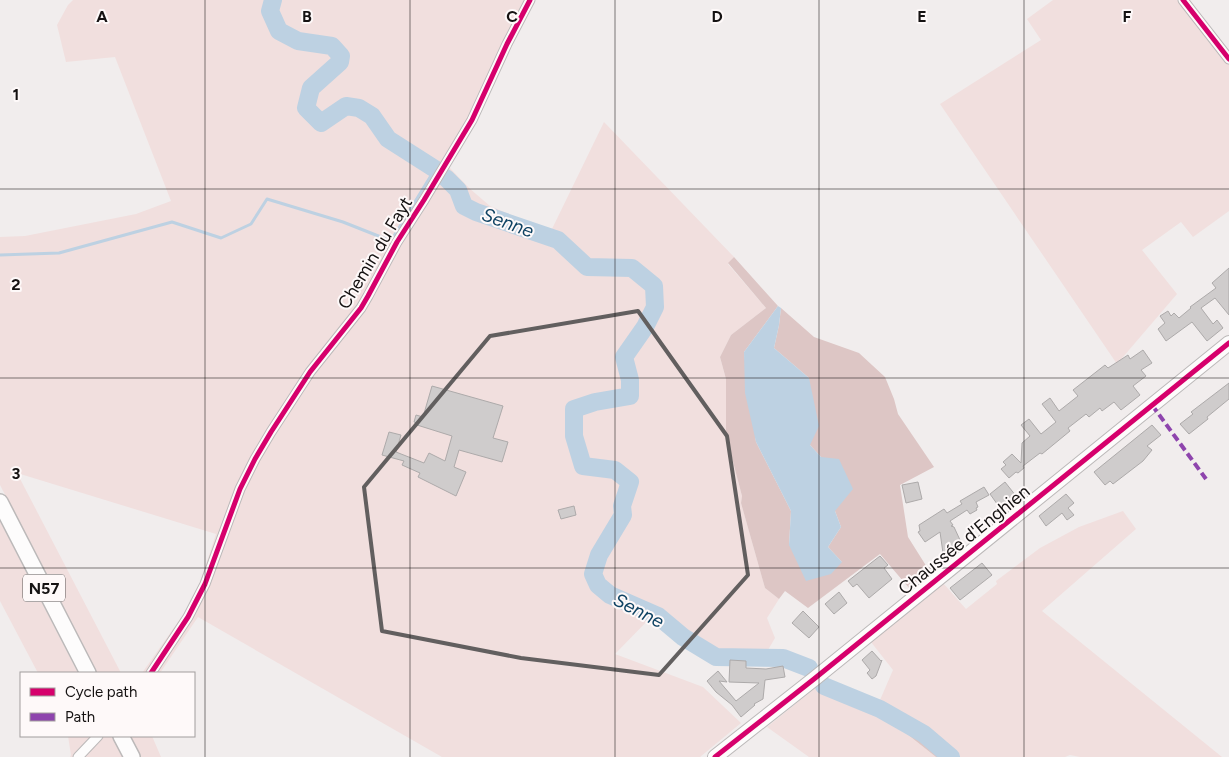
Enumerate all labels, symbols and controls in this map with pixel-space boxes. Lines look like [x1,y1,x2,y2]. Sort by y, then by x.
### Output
text: A [96,7,108,26]
text: B [302,7,312,26]
text: C [506,7,518,26]
text: D [711,7,723,26]
text: E [917,7,927,26]
text: F [1123,7,1132,26]
text: 1 [13,85,19,104]
street label: Chemin du Fayt [333,193,417,313]
water label: Senne [479,202,538,243]
text: 2 [11,275,21,294]
text: 3 [12,464,21,483]
street label: Chaussée d'Enghien [894,480,1034,600]
road number: N57 [23,574,65,602]
water label: Senne [610,588,668,633]
legend [20,672,195,737]
text: Cycle path [65,683,137,701]
text: Path [65,708,95,726]

